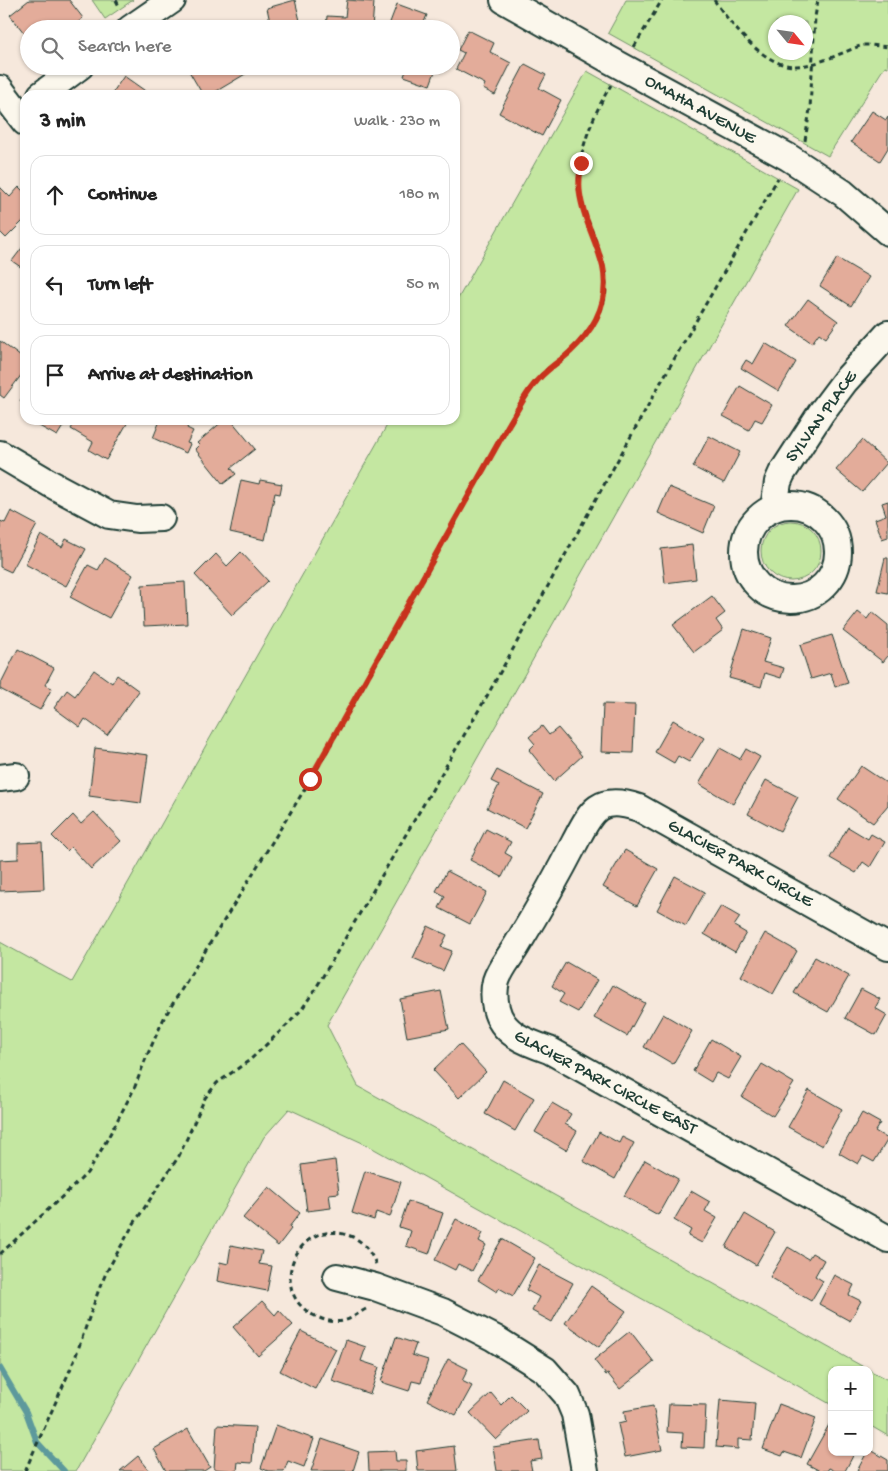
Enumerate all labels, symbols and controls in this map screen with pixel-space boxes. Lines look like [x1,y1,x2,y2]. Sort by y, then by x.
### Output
north arrow [768,15,813,60]
search box [20,20,460,75]
icon: search [38,34,66,62]
text: Search here [78,36,172,59]
street label: OMAHA AVENUE [641,71,760,150]
text: 3 min [40,110,85,135]
text: Walk · 230 m [354,113,440,132]
route end [570,152,593,175]
icon: ahead [41,181,69,209]
text: Continue [88,184,157,207]
text: 180 m [400,186,439,205]
icon: left [41,271,69,299]
text: Turn left [88,274,152,297]
text: 50 m [406,276,439,295]
icon: arrive [41,361,69,389]
text: Arrive at destination [88,364,252,387]
street label: SYLVAN PLACE [782,366,863,467]
route start [299,768,322,791]
street label: GLACIER PARK CIRCLE [664,815,817,913]
street label: GLACIER PARK CIRCLE EAST [510,1026,701,1141]
map controls [828,1366,873,1456]
button: + [828,1366,873,1411]
button: − [828,1411,873,1456]

